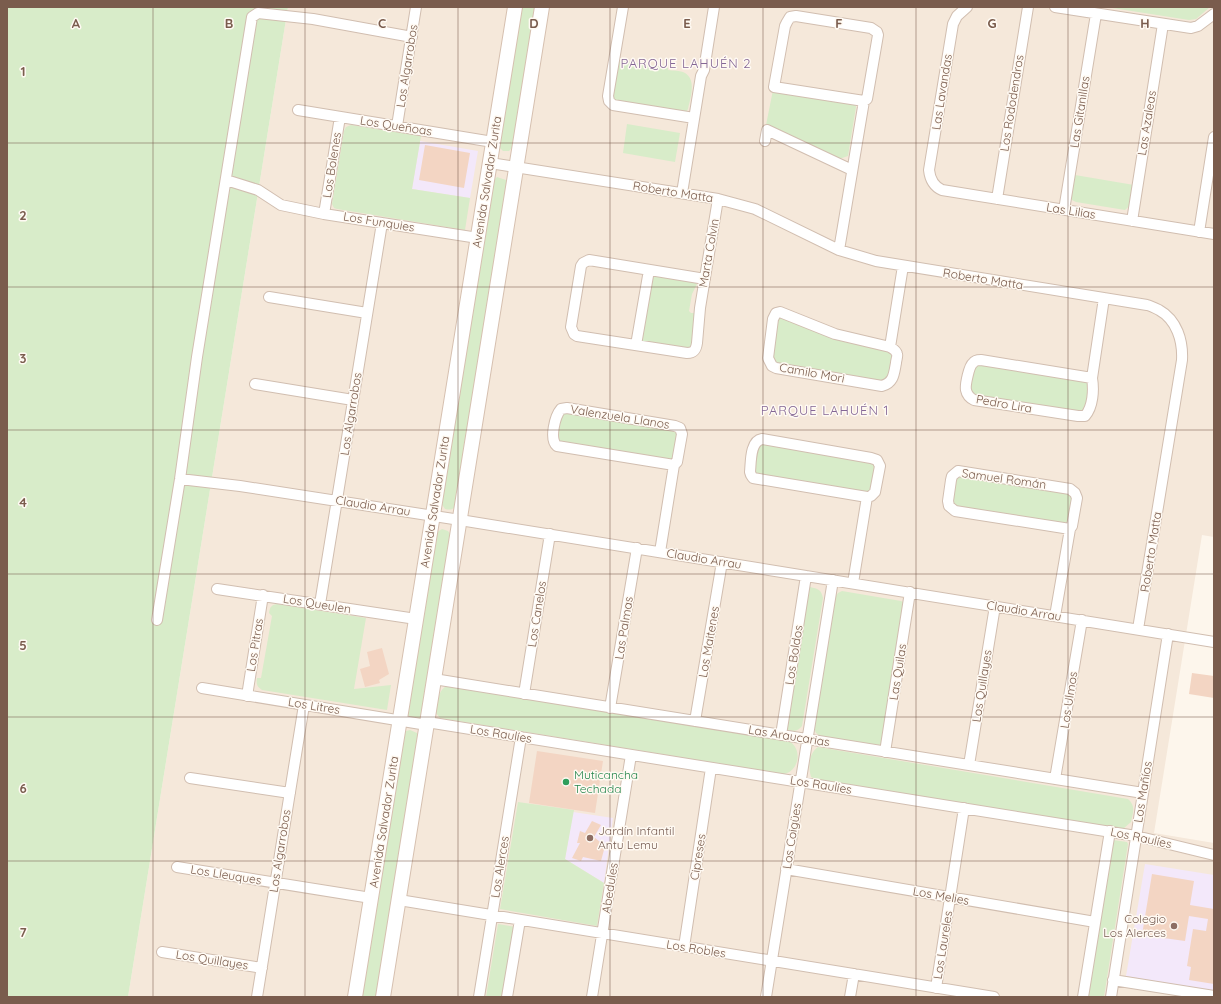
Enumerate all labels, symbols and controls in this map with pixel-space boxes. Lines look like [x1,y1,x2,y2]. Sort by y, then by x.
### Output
text: A [72,15,81,31]
text: B [225,15,233,31]
text: C [378,15,386,31]
text: D [529,15,539,31]
text: E [683,15,691,31]
text: F [835,15,843,31]
text: G [987,15,997,31]
text: H [1140,15,1150,31]
street label: Los Algarrobos [393,23,421,109]
street label: Las Lavandas [928,52,955,131]
street label: Los Rododendros [996,53,1027,152]
district label: PARQUE LAHUÉN 2 [620,55,752,71]
text: 1 [20,63,26,79]
street label: Las Gitanillas [1066,74,1093,149]
street label: Las Azaleas [1134,89,1159,157]
street label: Los Queñoas [359,112,433,139]
street label: Avenida Salvador Zurita [469,115,504,249]
street label: Los Bolenes [319,131,344,199]
street label: Roberto Matta [632,178,714,205]
street label: Las Lilias [1045,199,1097,222]
text: 2 [19,207,27,223]
street label: Los Funquies [342,208,416,235]
street label: Marta Colvin [695,217,722,289]
street label: Roberto Matta [942,265,1024,292]
text: 3 [20,350,27,366]
street label: Camilo Mori [778,359,846,386]
street label: Los Algarrobos [337,371,365,457]
street label: Pedro Lira [975,391,1033,416]
street label: Valenzuela Llanos [569,401,671,432]
district label: PARQUE LAHUÉN 1 [761,402,889,418]
street label: Avenida Salvador Zurita [417,435,452,569]
street label: Samuel Román [961,465,1047,492]
street label: Claudio Arrau [334,492,412,519]
text: 4 [19,494,27,510]
street label: Roberto Matta [1137,511,1164,593]
street label: Claudio Arrau [665,545,743,572]
street label: Los Canelos [524,579,549,648]
street label: Los Queulen [282,591,352,616]
street label: Las Palmas [611,595,636,660]
street label: Claudio Arrau [985,597,1063,624]
street label: Los Maitenes [695,605,722,679]
street label: Los Pitras [243,617,266,673]
street label: Los Boldos [781,624,806,686]
text: 5 [19,637,27,653]
street label: Las Quilas [886,642,909,701]
street label: Los Quillayes [968,648,995,723]
street label: Los Ulmos [1057,670,1080,730]
street label: Los Litres [287,694,341,717]
street label: Los Raulíes [469,721,533,746]
street label: Las Araucarias [747,722,831,749]
street label: Avenida Salvador Zurita [366,755,401,889]
street label: Los Mañíos [1130,760,1155,824]
place label: Muticancha Techada [574,767,638,796]
street label: Los Raulíes [789,772,853,797]
marker: Muticancha Techada [561,777,571,787]
text: 6 [19,780,27,796]
street label: Los Coigües [779,801,804,870]
street label: Los Algarrobos [266,808,294,894]
place label: Jardín Infantil Antu Lemu [598,823,674,852]
street label: Los Raulíes [1109,824,1174,851]
street label: Cipreses [686,832,709,881]
marker: Jardín Infantil Antu Lemu [585,833,595,843]
street label: Los Alerces [487,834,512,899]
street label: Los Lleuques [190,861,263,888]
street label: Abedules [598,861,621,914]
street label: Los Melies [912,883,971,908]
street label: Los Laureles [930,909,955,980]
place label: Colegio Los Alerces [1103,911,1166,940]
marker: Colegio Los Alerces [1169,921,1179,931]
text: 7 [19,924,27,940]
street label: Los Robles [665,936,727,961]
street label: Los Quillayes [175,946,250,973]

